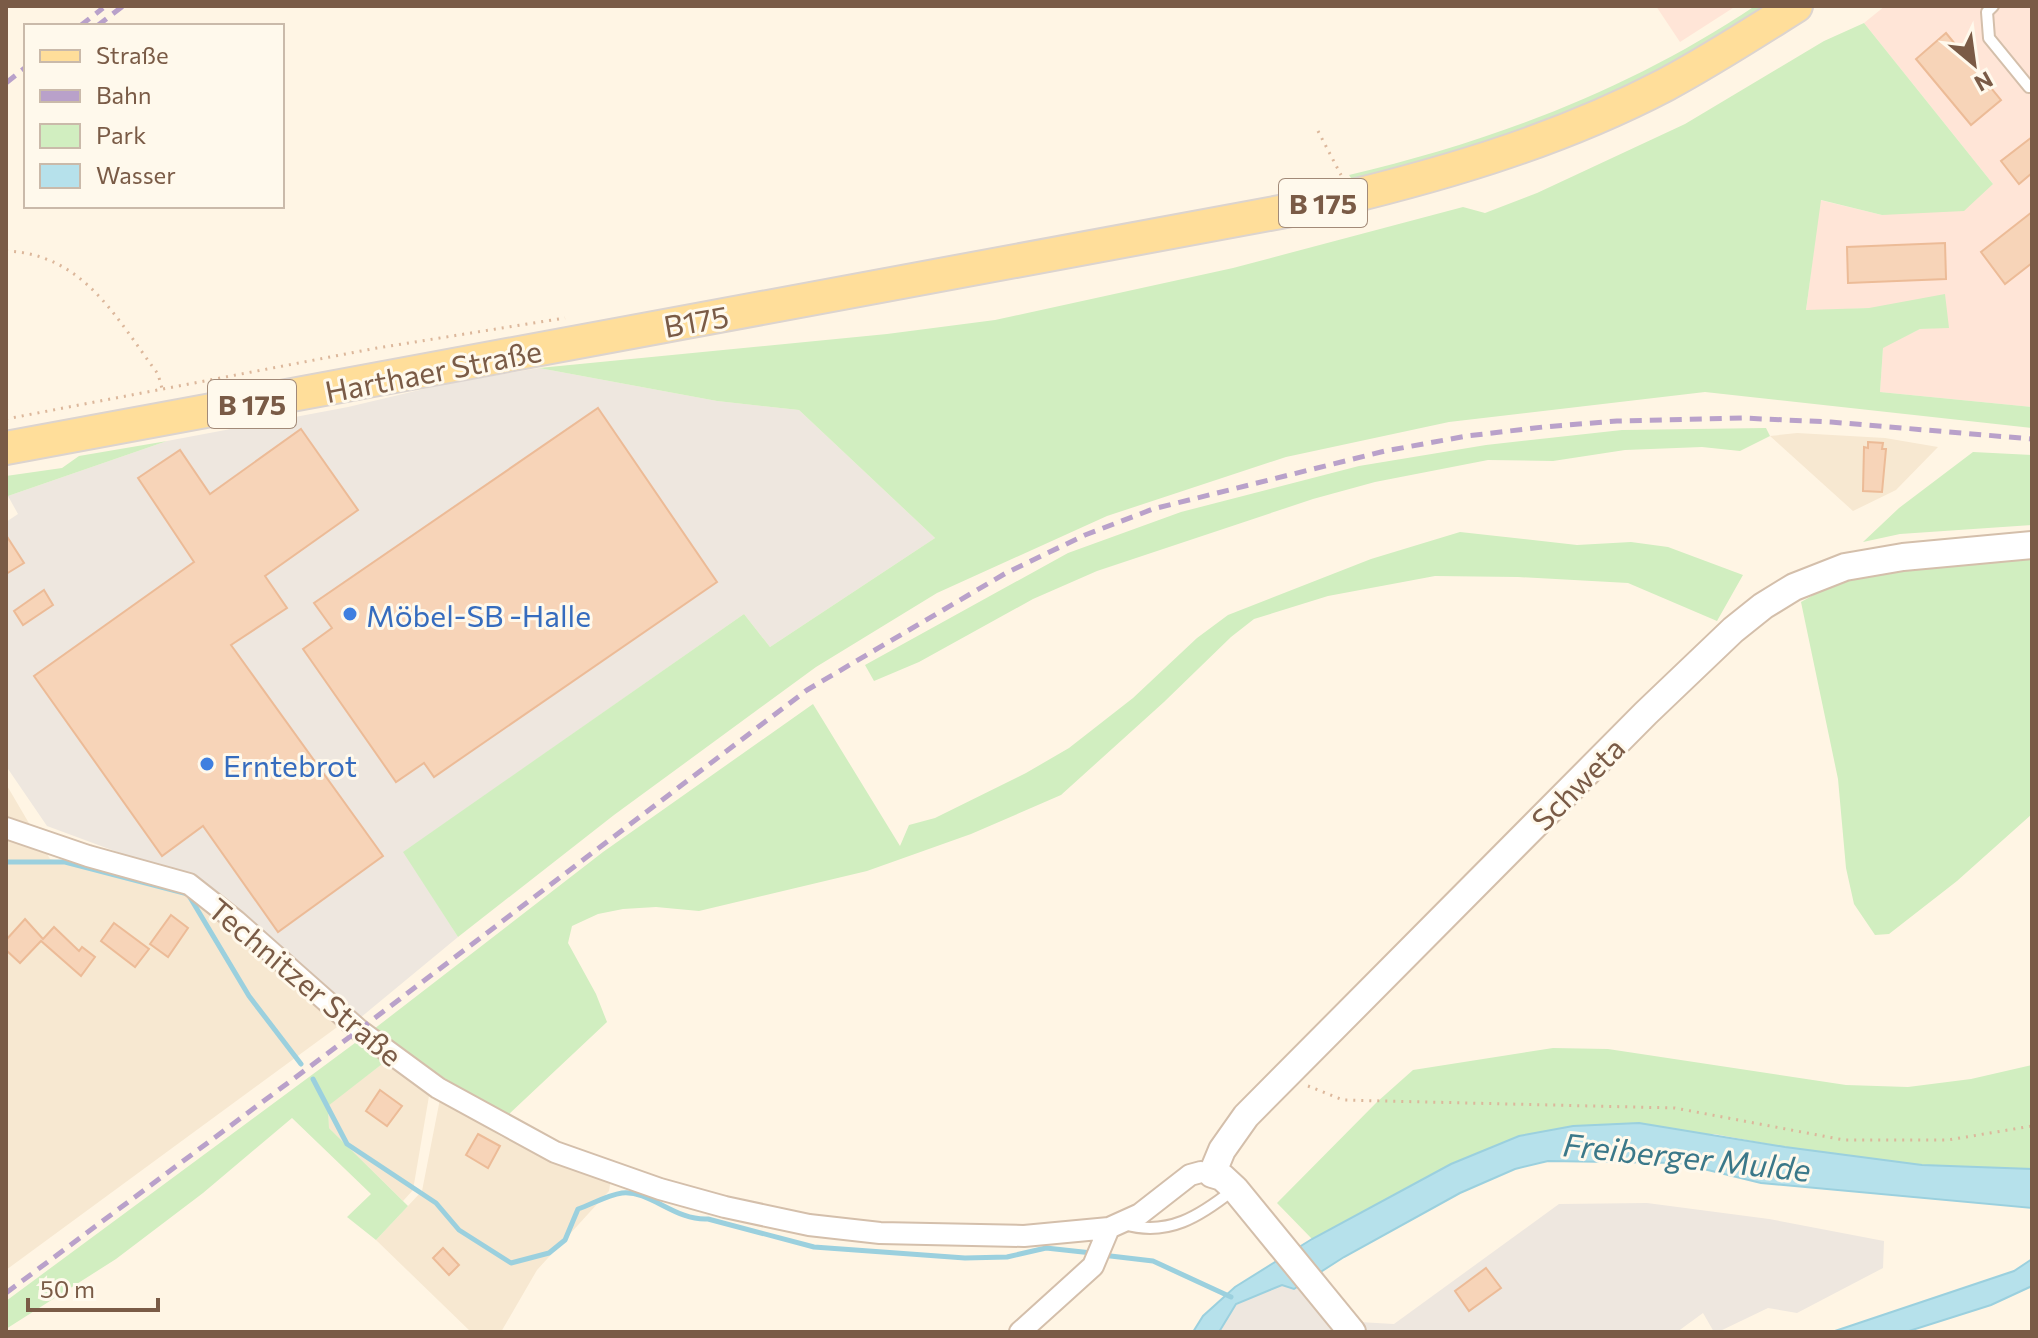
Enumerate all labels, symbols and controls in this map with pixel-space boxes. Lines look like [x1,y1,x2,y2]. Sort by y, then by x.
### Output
legend [24,24,284,208]
north arrow [1934,24,2014,104]
text: Straße [96,40,169,69]
text: N [1970,66,1998,98]
text: Bahn [96,80,152,109]
text: Park [96,120,146,149]
text: Wasser [96,160,176,189]
road number: B 175 [1279,179,1367,227]
street label: B175 [661,296,731,344]
street label: Harthaer Straße [322,331,544,409]
road number: B 175 [208,380,296,428]
place label: Möbel-SB -Halle [366,596,591,633]
marker: Möbel-SB -Halle [341,605,359,623]
street label: Schweta [1523,729,1631,837]
place label: Erntebrot [223,746,357,783]
marker: Erntebrot [198,755,216,773]
street label: Technitzer Straße [202,889,410,1073]
water label: Freiberger Mulde [1561,1123,1813,1189]
scale bar [28,1262,158,1312]
text: 50 m [40,1274,95,1303]

